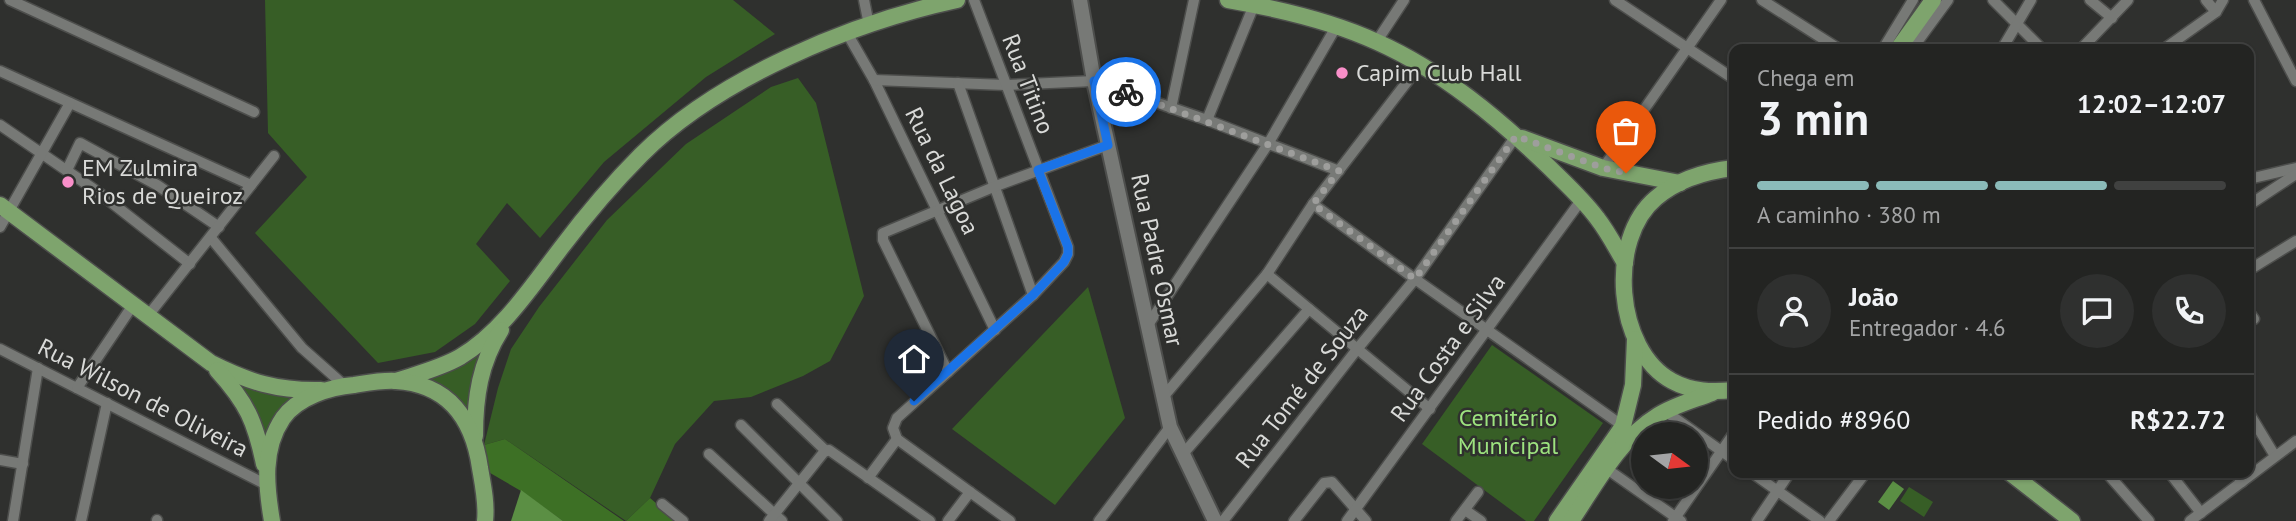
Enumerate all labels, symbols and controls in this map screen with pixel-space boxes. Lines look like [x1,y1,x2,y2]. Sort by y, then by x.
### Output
street label: Rua Titino [995,29,1062,138]
courier [1091,57,1161,127]
place label: Capim Club Hall [1356,57,1522,88]
text: Chega em [1757,63,1854,92]
marker: Capim Club Hall [1334,65,1350,81]
icon: bike [1107,73,1145,111]
text: 12:02–12:07 [2077,87,2226,120]
text: 3 min [1757,88,1869,148]
pin [1596,101,1656,173]
street label: Rua da Lagoa [898,102,987,240]
icon: bag [1607,112,1645,150]
place label: EM Zulmira Rios de Queiroz [82,152,243,211]
street label: Rua Padre Osmar [1124,171,1191,349]
marker: EM Zulmira Rios de Queiroz [60,174,76,190]
text: A caminho · 380 m [1757,200,1941,229]
street label: Rua Costa e Silva [1383,267,1512,428]
button: person [1757,274,1831,348]
button: chat [2060,274,2134,348]
button: phone [2152,274,2226,348]
text: João [1849,280,1899,313]
street label: Rua Tomé de Souza [1228,299,1375,474]
text: Entregador · 4.6 [1849,313,2006,342]
pin [884,329,944,401]
street label: Rua Wilson de Oliveira [33,331,254,464]
icon: home [895,340,933,378]
park label: Cemitério Municipal [1458,402,1558,461]
text: Pedido #8960 [1757,403,1910,436]
text: R$22.72 [2130,403,2226,436]
north arrow [1631,422,1708,499]
map controls [1631,422,1708,499]

